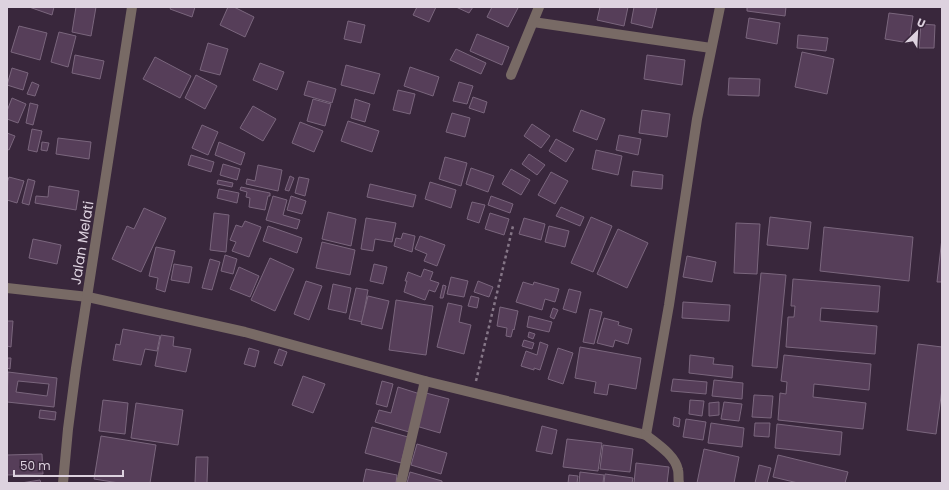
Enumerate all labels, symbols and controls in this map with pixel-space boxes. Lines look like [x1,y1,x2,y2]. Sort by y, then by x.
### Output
north arrow [897,12,937,52]
text: U [914,14,928,32]
street label: Jalan Melati [66,200,98,286]
scale bar [14,452,123,478]
text: 50 m [20,457,51,474]

